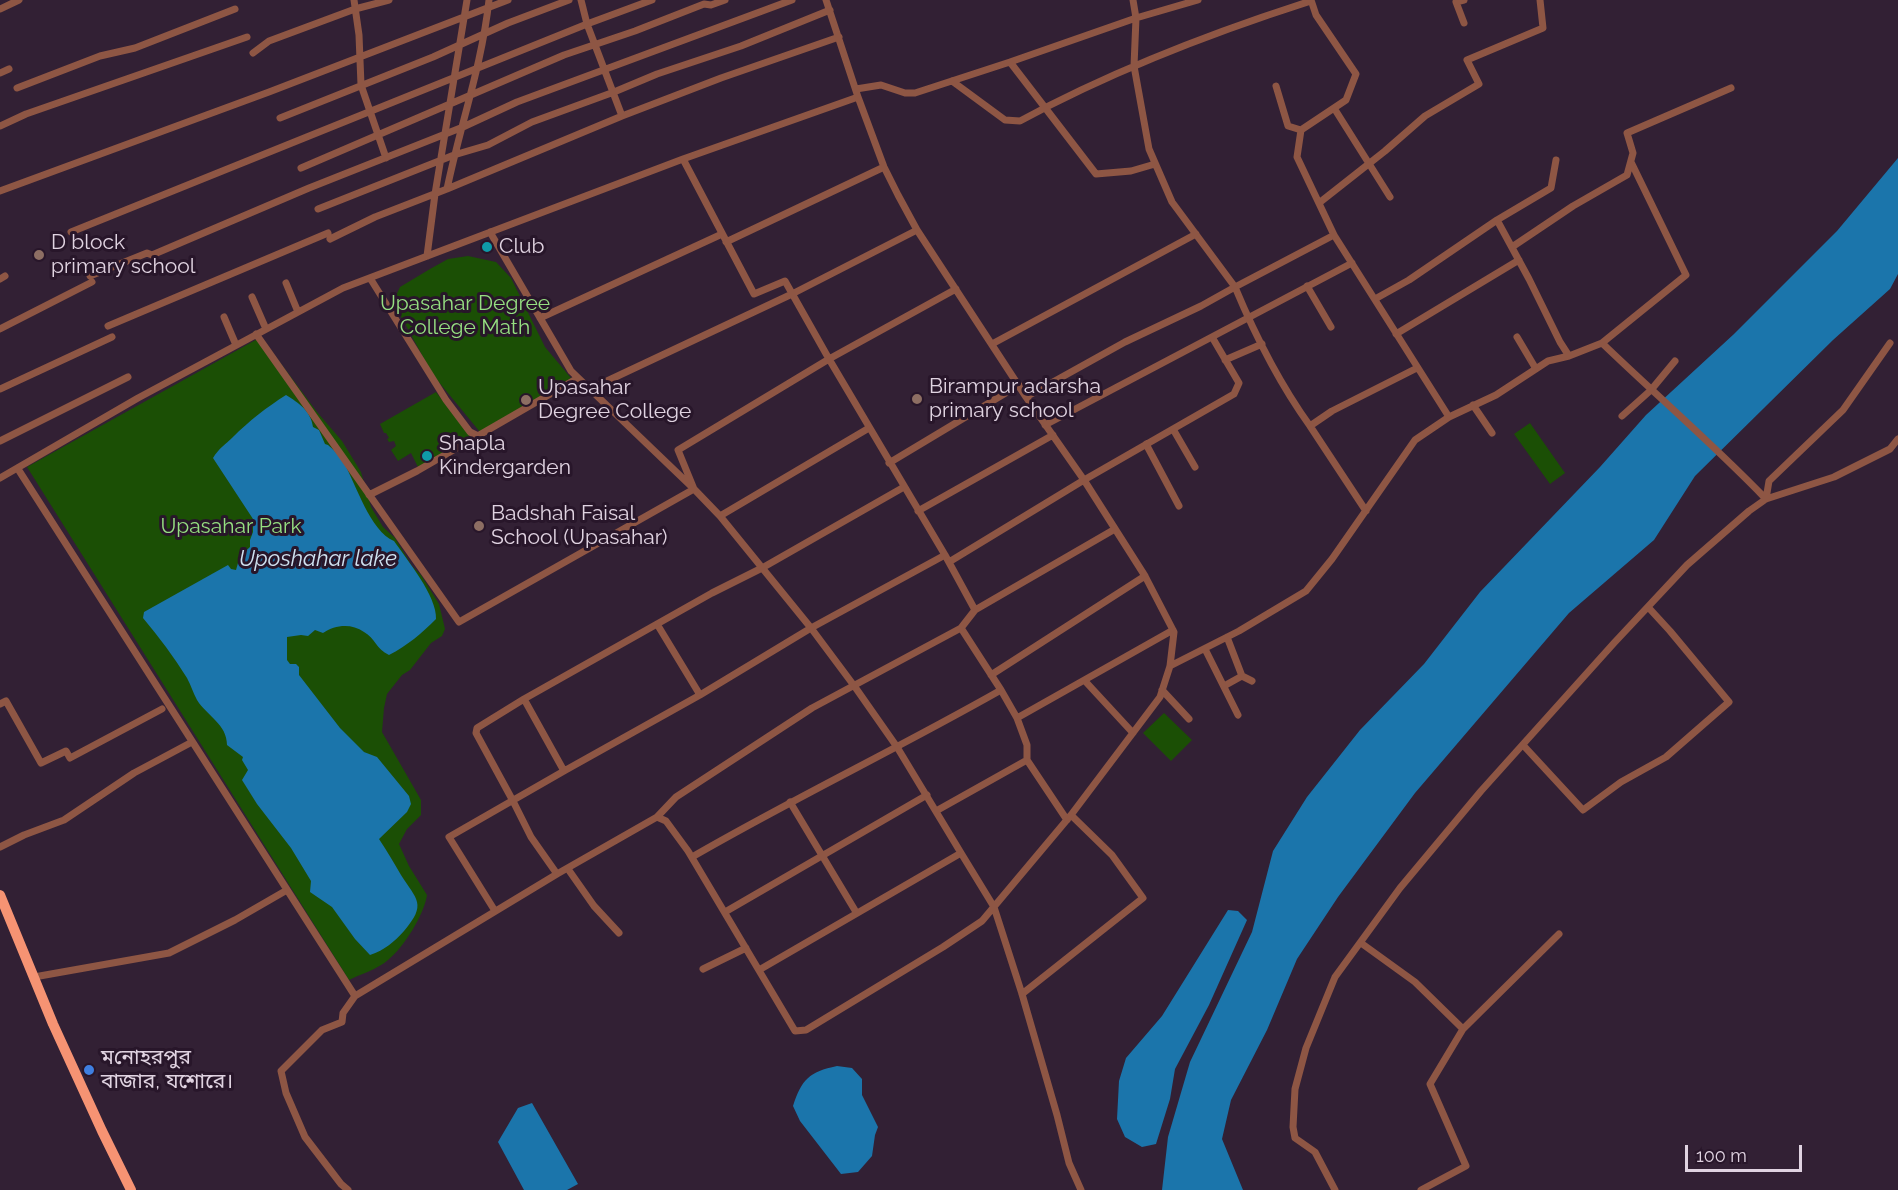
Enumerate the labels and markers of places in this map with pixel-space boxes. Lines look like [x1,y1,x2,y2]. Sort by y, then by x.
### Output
place label: D block primary school [51,230,195,280]
place label: Club [499,234,545,260]
marker: Club [480,240,494,254]
marker: D block primary school [32,248,46,262]
place label: Birampur adarsha primary school [929,374,1101,424]
place label: Upasahar Degree College [538,375,691,425]
marker: Birampur adarsha primary school [910,392,924,406]
marker: Upasahar Degree College [519,393,533,407]
place label: Shapla Kindergarden [439,431,571,481]
marker: Shapla Kindergarden [420,449,434,463]
place label: Badshah Faisal School (Upasahar) [491,501,667,551]
marker: Badshah Faisal School (Upasahar) [472,519,486,533]
place label: ম‌ন‌োহরপুর বাজার, যশ‌োরে। [101,1045,233,1095]
marker: ম‌ন‌োহরপুর বাজার, যশ‌োরে। [82,1063,96,1077]

